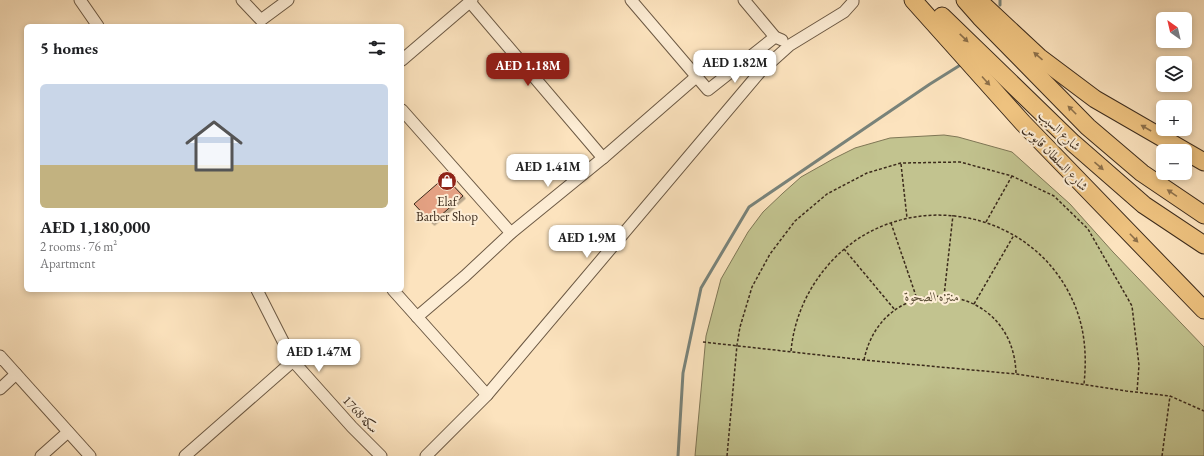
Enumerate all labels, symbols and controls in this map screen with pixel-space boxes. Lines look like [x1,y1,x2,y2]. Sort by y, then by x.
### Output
north arrow [1156,12,1192,48]
map controls [1156,12,1192,180]
one-way arrow [959,33,969,43]
text: 5 homes [40,37,98,59]
icon: filters [366,37,388,59]
pin: AED 1.82M [689,50,781,84]
one-way arrow [1033,51,1044,60]
pin: AED 1.18M [482,53,574,87]
text: AED 1.82M [702,54,768,71]
button: layers [1156,56,1192,92]
text: AED 1.18M [495,57,561,74]
one-way arrow [981,76,990,86]
button: + [1156,100,1192,136]
one-way arrow [1067,105,1077,115]
street label: شارع السيب [1033,106,1085,157]
icon: home [178,110,250,182]
street label: شارع السلطان قابوس [1017,120,1092,197]
one-way arrow [1140,125,1152,132]
button: − [1156,144,1192,180]
pin: AED 1.41M [502,154,594,188]
text: AED 1.41M [515,158,581,175]
one-way arrow [1094,161,1105,170]
shop icon: Elaf Barber Shop [436,170,458,192]
one-way arrow [1166,189,1177,197]
place label: Elaf Barber Shop [416,193,478,225]
text: AED 1,180,000 [40,216,150,238]
pin: AED 1.9M [546,225,628,259]
text: AED 1.9M [558,229,616,246]
one-way arrow [1129,233,1139,243]
text: 2 rooms · 76 m² [40,238,117,255]
text: Apartment [40,255,95,272]
park label: منتزه الصحوة [904,288,959,305]
pin: AED 1.47M [273,339,365,373]
text: AED 1.47M [286,343,352,360]
street label: سكة 1768 [339,392,382,437]

